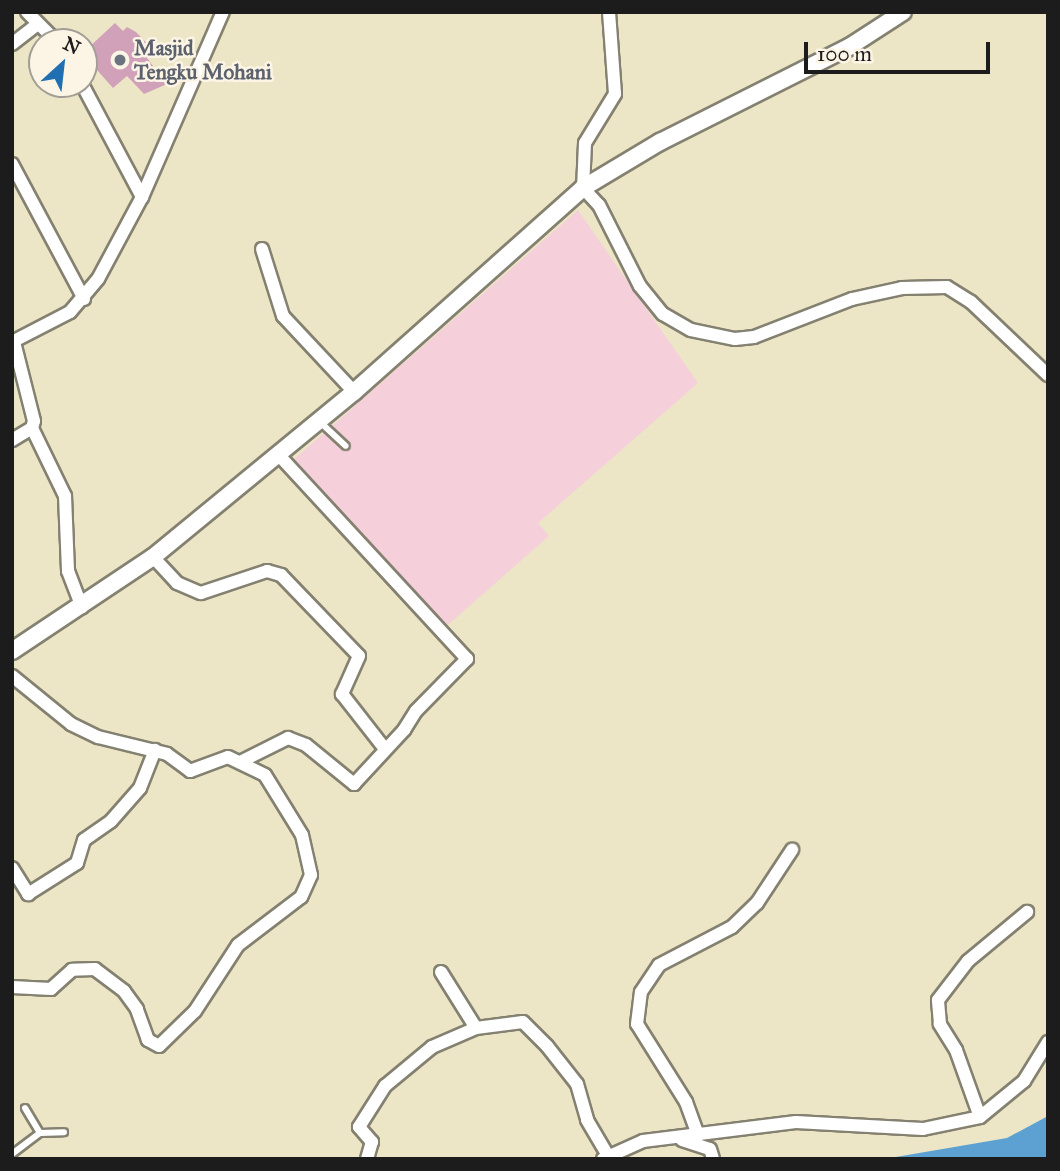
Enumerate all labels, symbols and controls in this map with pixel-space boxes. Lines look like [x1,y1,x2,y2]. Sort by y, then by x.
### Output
north arrow [28,28,98,98]
scale bar [808,28,993,72]
text: N [59,32,84,60]
place label: Masjid Tengku Mohani [134,35,272,85]
text: 100 m [817,41,872,67]
marker: Masjid Tengku Mohani [112,52,128,68]

